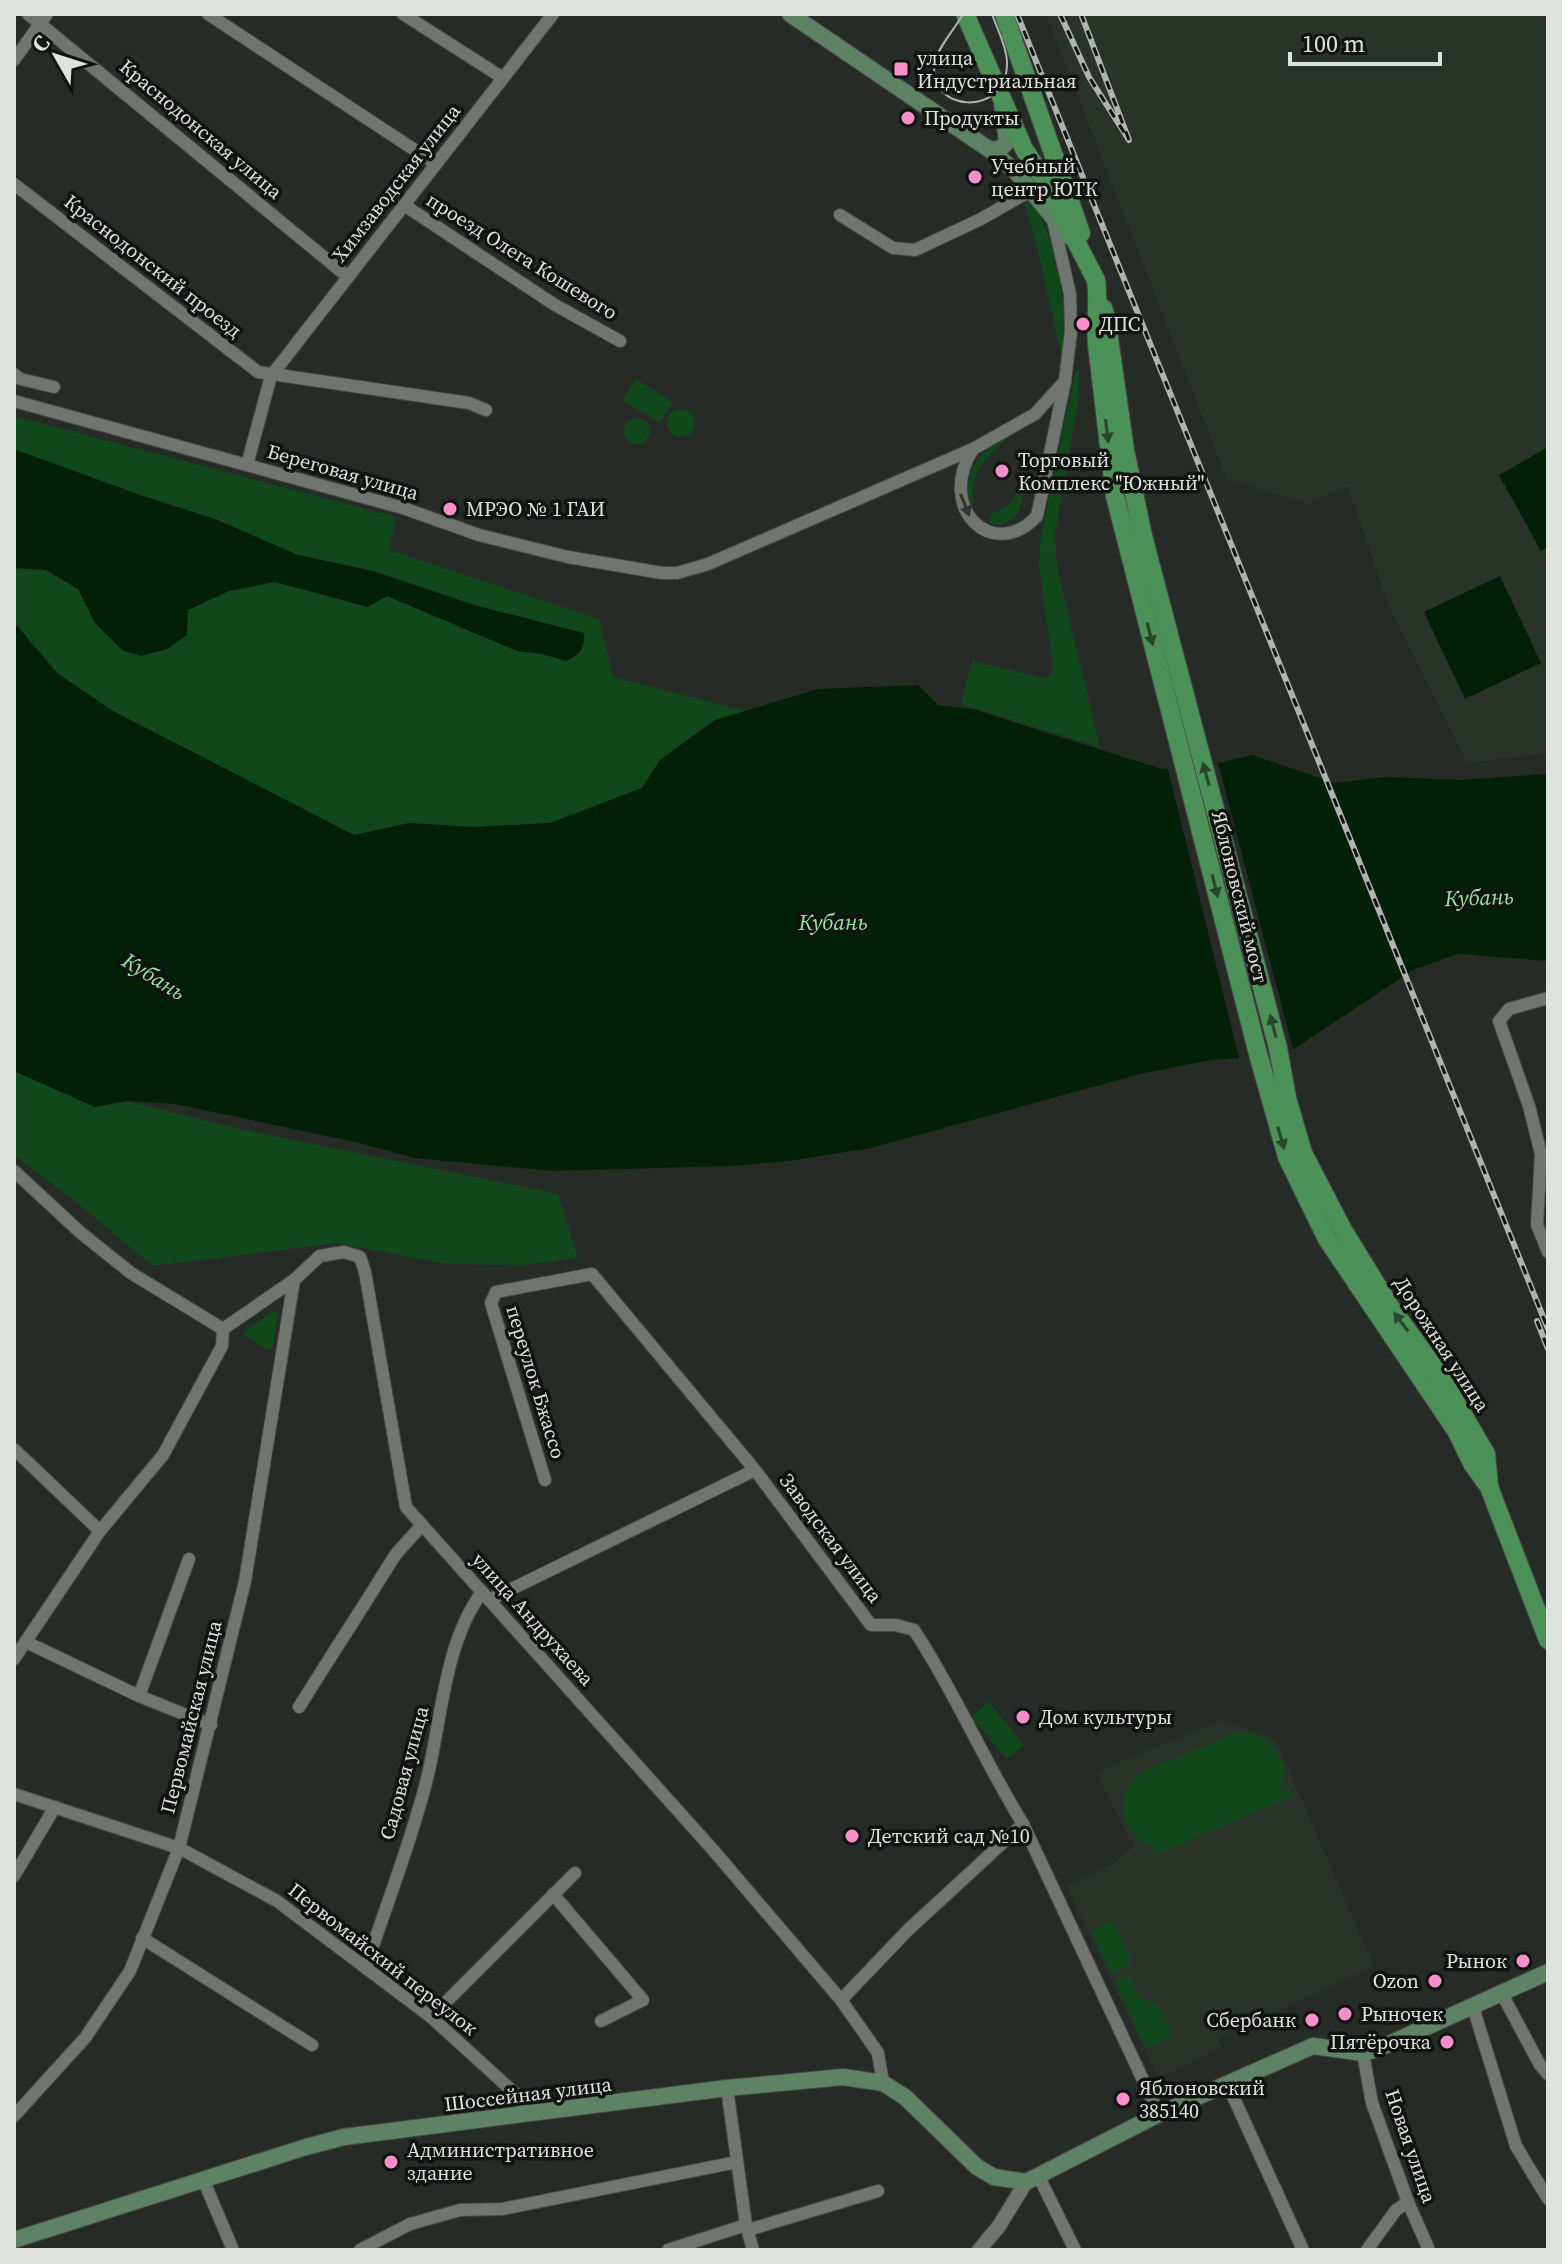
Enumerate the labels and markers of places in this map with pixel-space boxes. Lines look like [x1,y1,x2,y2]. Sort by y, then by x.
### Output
place label: улица Индустриальная [917,44,1077,95]
marker: улица Индустриальная [892,60,910,78]
place label: Продукты [924,104,1019,132]
marker: Продукты [899,109,917,127]
place label: Учебный центр ЮТК [991,152,1099,203]
marker: Учебный центр ЮТК [966,168,984,186]
place label: ДПС [1099,310,1140,338]
marker: ДПС [1074,315,1092,333]
place label: Торговый Комплекс "Южный" [1018,446,1204,497]
marker: Торговый Комплекс "Южный" [993,462,1011,480]
place label: МРЭО № 1 ГАИ [466,495,605,523]
marker: МРЭО № 1 ГАИ [441,500,459,518]
place label: Дом культуры [1039,1703,1172,1731]
marker: Дом культуры [1014,1708,1032,1726]
place label: Детский сад №10 [868,1822,1030,1850]
marker: Детский сад №10 [843,1827,861,1845]
place label: Рынок [1446,1947,1507,1975]
marker: Рынок [1514,1952,1532,1970]
place label: Ozon [1373,1967,1419,1995]
marker: Ozon [1426,1972,1444,1990]
place label: Рыночек [1361,2000,1443,2028]
marker: Рыночек [1336,2005,1354,2023]
place label: Сбербанк [1206,2006,1296,2034]
marker: Сбербанк [1303,2011,1321,2029]
place label: Пятёрочка [1330,2028,1432,2056]
marker: Пятёрочка [1438,2033,1456,2051]
place label: Яблоновский 385140 [1139,2074,1265,2125]
marker: Яблоновский 385140 [1114,2090,1132,2108]
place label: Административное здание [407,2136,594,2187]
marker: Административное здание [382,2153,400,2171]

